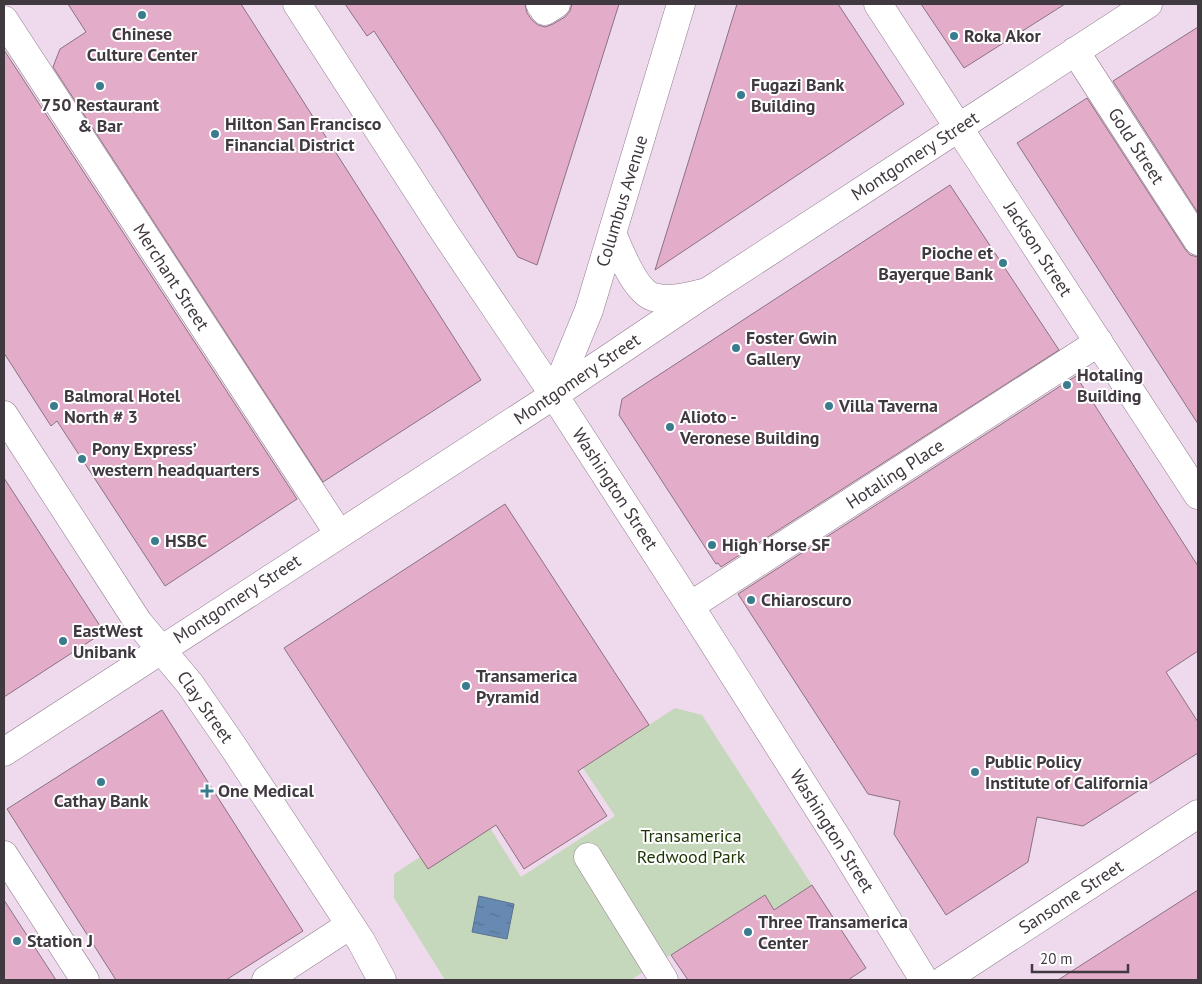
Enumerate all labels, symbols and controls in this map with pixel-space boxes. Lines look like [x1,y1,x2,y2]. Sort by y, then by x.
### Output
marker: Chinese Culture Center [136,9,148,21]
place label: Chinese Culture Center [87,22,198,66]
place label: Roka Akor [964,24,1041,47]
marker: Roka Akor [948,30,960,42]
place label: Fugazi Bank Building [751,73,844,117]
marker: 750 Restaurant & Bar [94,80,106,92]
marker: Fugazi Bank Building [735,89,747,101]
place label: 750 Restaurant & Bar [41,93,160,137]
street label: Gold Street [1103,103,1170,188]
street label: Montgomery Street [847,106,983,205]
place label: Hilton San Francisco Financial District [225,112,382,156]
marker: Hilton San Francisco Financial District [209,128,221,140]
street label: Columbus Avenue [591,132,652,269]
street label: Jackson Street [999,196,1078,301]
street label: Merchant Street [128,219,215,335]
place label: Pioche et Bayerque Bank [878,241,994,285]
marker: Pioche et Bayerque Bank [997,257,1009,269]
place label: Foster Gwin Gallery [746,326,837,370]
street label: Montgomery Street [509,328,644,429]
marker: Foster Gwin Gallery [730,342,742,354]
place label: Hotaling Building [1077,363,1143,407]
marker: Hotaling Building [1061,379,1073,391]
place label: Balmoral Hotel North # 3 [64,384,181,428]
place label: Villa Taverna [838,394,938,417]
marker: Balmoral Hotel North # 3 [48,400,60,412]
marker: Villa Taverna [823,400,835,412]
place label: Alioto - Veronese Building [679,405,819,449]
marker: Alioto - Veronese Building [664,421,676,433]
street label: Washington Street [567,423,663,554]
street label: Hotaling Place [841,433,948,514]
place label: Pony Express’ western headquarters [91,437,260,481]
marker: Pony Express’ western headquarters [76,453,88,465]
place label: HSBC [165,529,207,552]
place label: High Horse SF [722,533,830,556]
marker: HSBC [149,535,161,547]
marker: High Horse SF [706,539,718,551]
street label: Montgomery Street [169,549,305,648]
place label: Chiaroscuro [761,588,852,611]
marker: Chiaroscuro [745,594,757,606]
place label: EastWest Unibank [73,619,144,663]
marker: EastWest Unibank [57,635,69,647]
place label: Transamerica Pyramid [476,664,578,708]
street label: Clay Street [172,666,239,747]
marker: Transamerica Pyramid [460,680,472,692]
place label: Public Policy Institute of California [985,750,1148,794]
street label: Washington Street [785,765,880,897]
marker: Public Policy Institute of California [969,766,981,778]
marker: Cathay Bank [95,776,107,788]
place label: One Medical [218,779,314,802]
marker: One Medical [200,784,214,798]
place label: Cathay Bank [54,789,148,812]
park label: Transamerica Redwood Park [637,824,746,868]
street label: Sansome Street [1014,854,1127,939]
place label: Three Transamerica Center [758,910,908,954]
marker: Three Transamerica Center [742,926,754,938]
place label: Station J [27,929,93,952]
marker: Station J [11,935,23,947]
scale bar [1032,942,1128,974]
text: 20 m [1040,949,1073,968]

